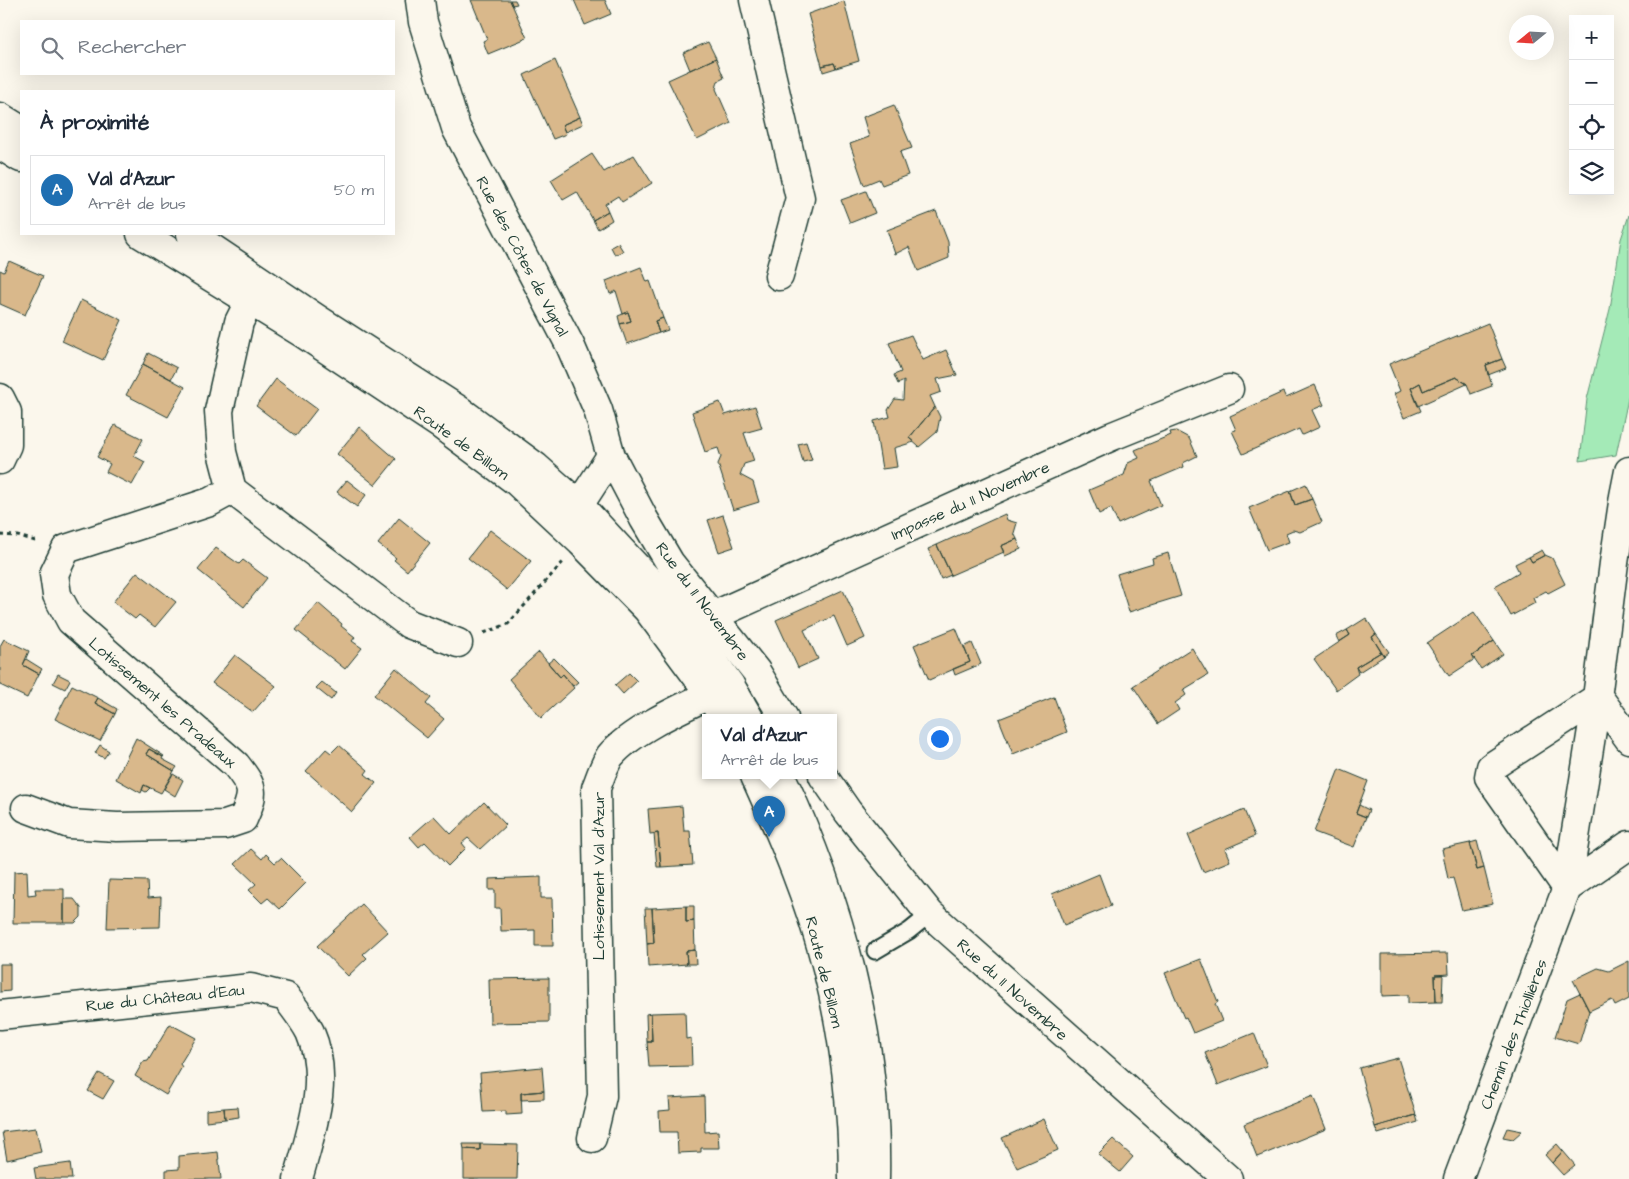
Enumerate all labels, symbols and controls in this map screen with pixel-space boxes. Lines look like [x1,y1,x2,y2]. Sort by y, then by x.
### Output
north arrow [1509,15,1554,60]
map controls [1569,15,1614,195]
button: + [1569,15,1614,60]
search box [20,20,395,75]
icon: search [38,34,66,62]
text: Rechercher [78,34,186,61]
button: − [1569,60,1614,105]
button: locate [1569,105,1614,150]
text: À proximité [40,108,149,137]
button: layers [1569,150,1614,195]
text: Val d'Azur [88,166,175,193]
street label: Rue des Côtes de Vignal [470,173,574,341]
text: A [52,179,62,201]
text: 50 m [334,179,374,201]
text: Arrêt de bus [88,193,186,215]
street label: Route de Billom [409,401,514,485]
street label: Impasse du 11 Novembre [888,456,1053,546]
street label: Rue du 11 Novembre [650,538,754,665]
street label: Lotissement les Pradeaux [84,632,241,773]
popup [702,714,837,779]
text: Val d'Azur [721,722,807,749]
your location [927,726,953,752]
text: Arrêt de bus [721,749,818,771]
street label: Lotissement Val d'Azur [588,791,610,960]
pin: A [753,796,785,837]
street label: Route de Billom [800,914,849,1031]
street label: Rue du 11 Novembre [952,934,1073,1046]
street label: Chemin des Thiollières [1475,956,1553,1113]
street label: Rue du Château d'Eau [85,979,245,1017]

